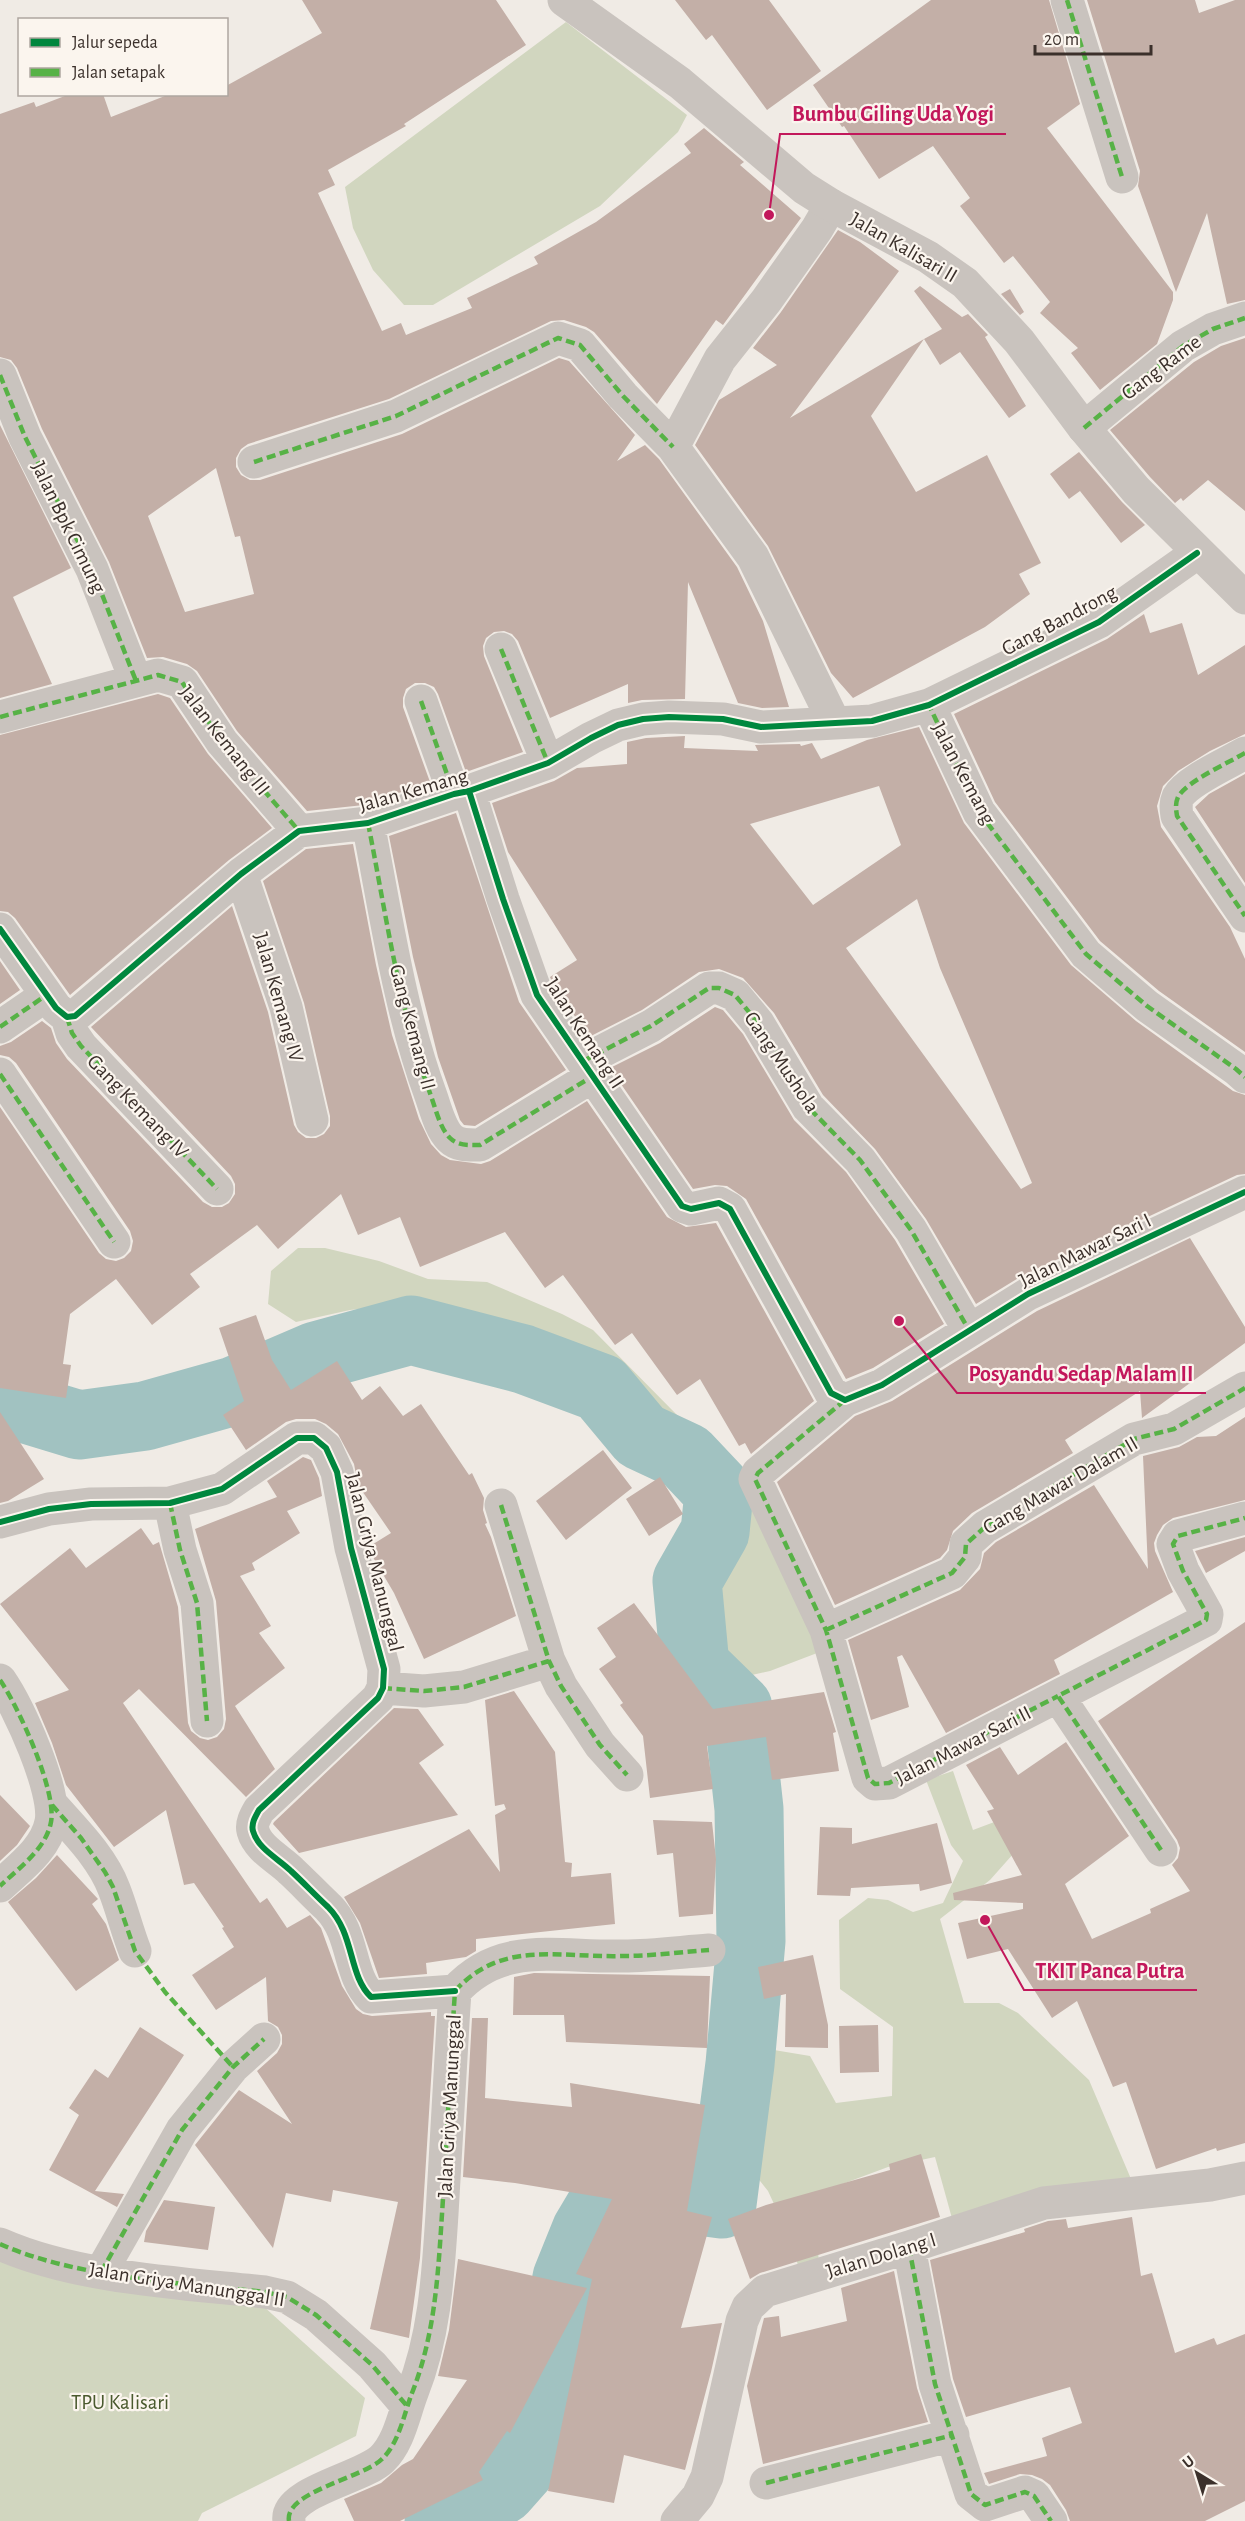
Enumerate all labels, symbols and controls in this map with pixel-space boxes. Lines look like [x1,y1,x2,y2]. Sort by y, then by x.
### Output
legend [18,18,228,96]
scale bar [1035,18,1150,56]
text: 20 m [1044,31,1079,49]
text: Jalur sepeda [72,34,158,52]
text: Jalan setapak [72,64,166,82]
callout: Bumbu Giling Uda Yogi [780,94,1006,134]
text: Bumbu Giling Uda Yogi [792,103,994,125]
street label: Jalan Kalisari II [847,208,961,286]
street label: Gang Rame [1118,331,1205,404]
street label: Jalan Bpk Cimung [28,458,110,597]
street label: Gang Bandrong [998,581,1121,659]
street label: Jalan Kemang III [175,681,274,799]
street label: Jalan Kemang [928,719,1000,829]
street label: Jalan Kemang [356,765,471,816]
street label: Jalan Kemang IV [250,930,307,1064]
street label: Gang Kemang II [386,962,439,1092]
street label: Jalan Kemang II [541,974,628,1092]
street label: Gang Mushola [740,1008,823,1117]
street label: Gang Kemang IV [83,1050,192,1162]
street label: Jalan Mawar Sari I [1016,1209,1155,1291]
callout: Posyandu Sedap Malam II [957,1353,1206,1393]
text: Posyandu Sedap Malam II [969,1363,1193,1386]
street label: Gang Mawar Dalam II [979,1433,1141,1538]
street label: Jalan Griya Manunggal [342,1470,407,1654]
street label: Jalan Mawar Sari II [892,1702,1035,1789]
callout: TKIT Panca Putra [1024,1950,1197,1990]
text: TKIT Panca Putra [1035,1960,1185,1982]
street label: Jalan Griya Manunggal [434,2014,465,2198]
street label: Jalan Dolang I [824,2229,938,2282]
street label: Jalan Griya Manunggal II [87,2259,287,2310]
park label: TPU Kalisari [71,2392,169,2413]
north arrow [1167,2443,1227,2503]
text: U [1179,2453,1197,2471]

